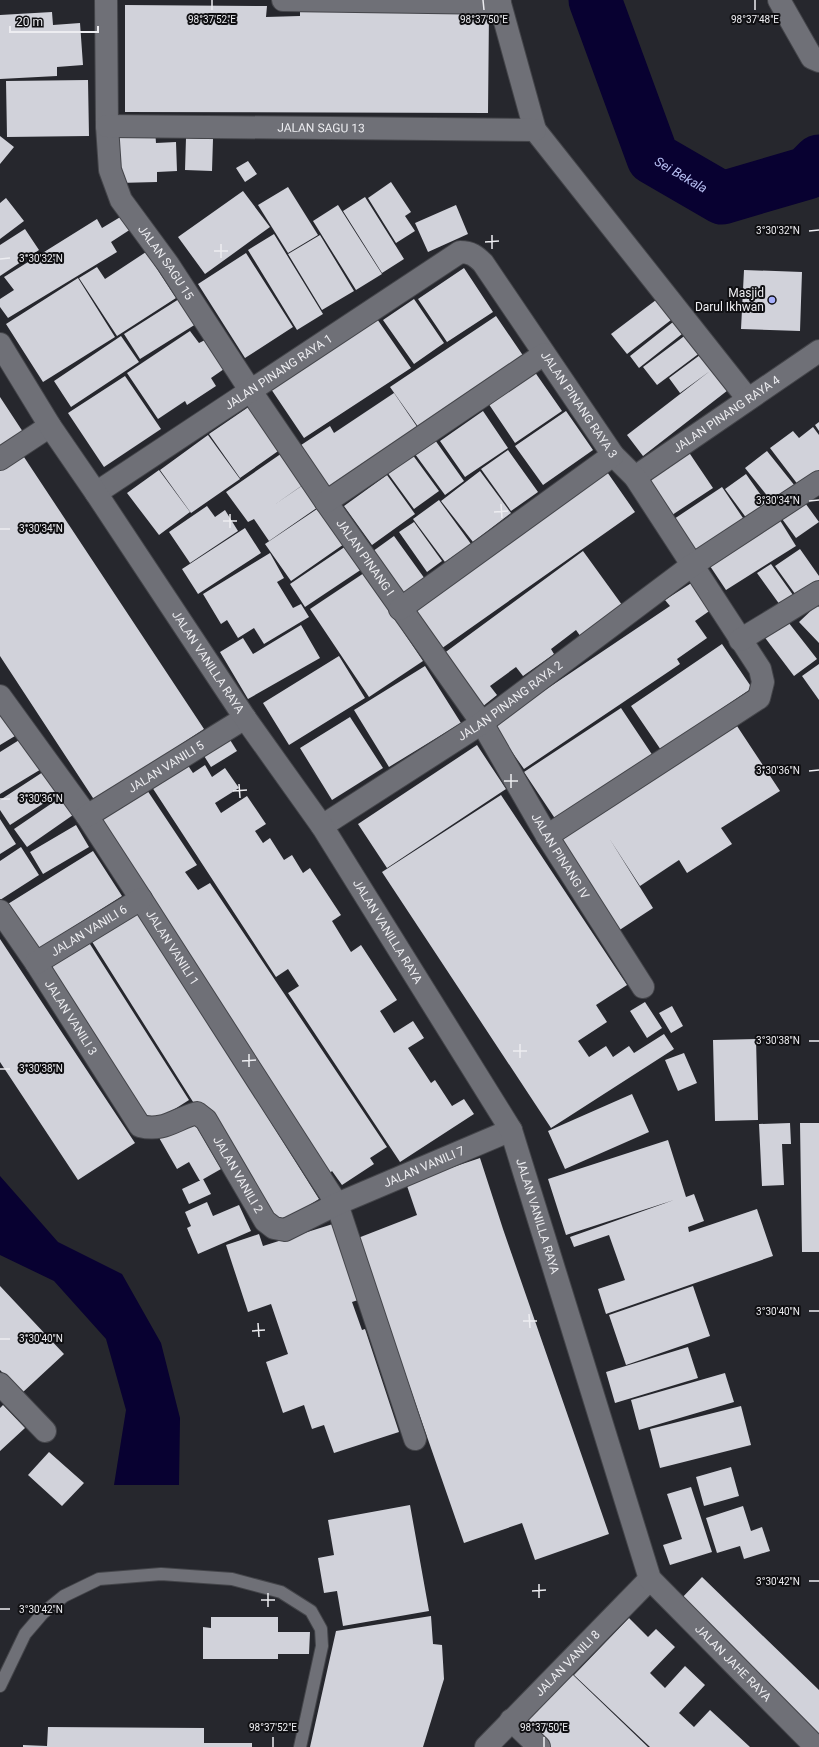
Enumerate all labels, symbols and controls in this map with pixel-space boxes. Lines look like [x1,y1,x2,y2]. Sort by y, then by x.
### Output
scale bar [10,8,98,34]
text: 98°37'52"E [188,14,236,25]
text: 98°37'50"E [460,14,508,25]
text: 98°37'48"E [731,14,779,25]
text: 20 m [16,15,43,29]
street label: JALAN SAGU 13 [277,121,365,135]
water label: Sei Bekala [652,154,710,196]
street label: JALAN SAGU 15 [135,223,197,303]
text: 3°30'32"N [756,225,800,236]
text: 3°30'32"N [19,253,63,264]
place label: Masjid Darul Ikhwan [695,286,764,314]
marker: Masjid Darul Ikhwan [767,295,777,305]
street label: JALAN PINANG RAYA 1 [222,331,335,413]
street label: JALAN PINANG RAYA 3 [538,348,620,461]
street label: JALAN PINANG RAYA 4 [671,373,783,456]
text: 3°30'34"N [756,495,800,506]
street label: JALAN PINANG I [333,516,397,598]
text: 3°30'34"N [19,523,63,534]
street label: JALAN VANILLA RAYA [169,608,247,716]
street label: JALAN PINANG RAYA 2 [455,658,565,744]
street label: JALAN VANILI 5 [126,738,207,796]
text: 3°30'36"N [756,765,800,776]
text: 3°30'36"N [19,793,63,804]
street label: JALAN PINANG IV [528,811,592,902]
street label: JALAN VANILLA RAYA [350,877,425,986]
street label: JALAN VANILI 6 [48,902,130,959]
street label: JALAN VANILI 1 [143,907,202,988]
street label: JALAN VANILI 3 [42,977,100,1058]
text: 3°30'38"N [756,1035,800,1046]
text: 3°30'38"N [19,1063,63,1074]
street label: JALAN VANILI 2 [210,1134,266,1216]
street label: JALAN VANILI 7 [381,1143,467,1190]
street label: JALAN VANILLA RAYA [513,1157,562,1276]
text: 3°30'40"N [756,1306,800,1317]
text: 3°30'40"N [19,1333,63,1344]
text: 3°30'42"N [756,1576,800,1587]
text: 3°30'42"N [19,1604,63,1615]
street label: JALAN JAHE RAYA [692,1622,774,1704]
street label: JALAN VANILI 8 [532,1627,603,1699]
text: 98°37'52"E [249,1722,297,1733]
text: 98°37'50"E [520,1722,568,1733]

